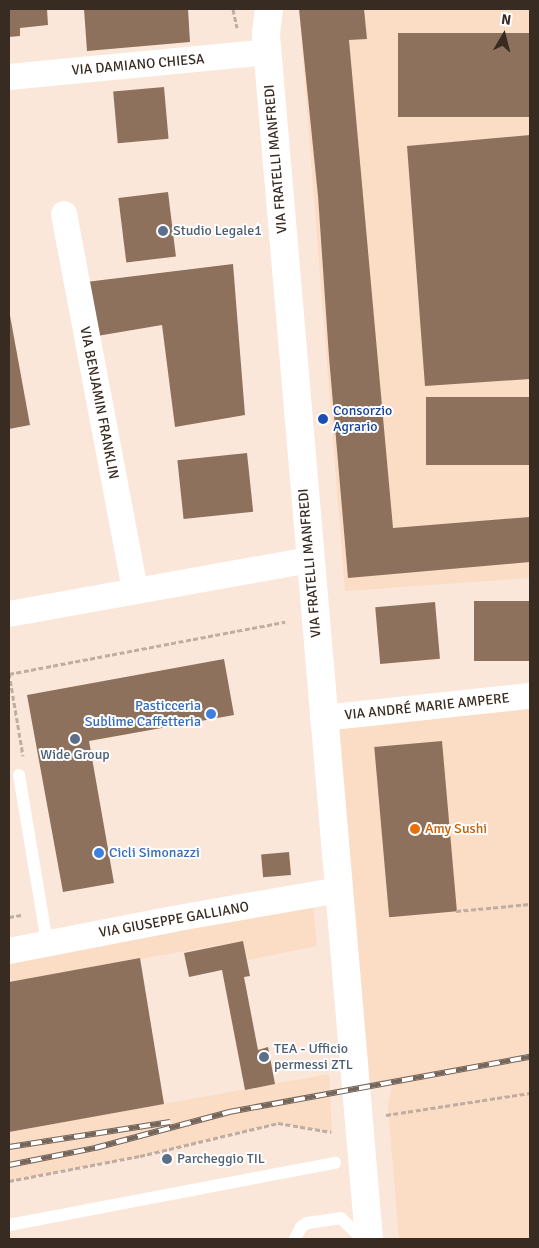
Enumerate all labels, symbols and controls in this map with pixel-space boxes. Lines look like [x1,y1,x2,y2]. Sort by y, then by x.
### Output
north arrow [479,10,529,60]
text: N [500,11,512,29]
street label: VIA DAMIANO CHIESA [71,51,205,79]
street label: VIA FRATELLI MANFREDI [261,84,291,234]
place label: Studio Legale1 [173,223,262,239]
marker: Studio Legale1 [157,225,169,237]
street label: VIA BENJAMIN FRANKLIN [76,325,122,481]
place label: Consorzio Agrario [333,403,392,436]
marker: Consorzio Agrario [317,413,329,425]
street label: VIA FRATELLI MANFREDI [295,488,325,638]
street label: VIA ANDRÉ MARIE AMPERE [344,690,510,724]
place label: Pasticceria Sublime Caffetteria [85,698,201,730]
marker: Pasticceria Sublime Caffetteria [205,708,217,720]
marker: Wide Group [69,733,81,745]
place label: Wide Group [40,747,110,763]
place label: Amy Sushi [425,821,487,837]
marker: Amy Sushi [409,823,421,835]
place label: Cicli Simonazzi [109,845,200,861]
marker: Cicli Simonazzi [93,847,105,859]
street label: VIA GIUSEPPE GALLIANO [98,899,250,941]
place label: TEA - Ufficio permessi ZTL [274,1041,353,1074]
marker: TEA - Ufficio permessi ZTL [258,1051,270,1063]
place label: Parcheggio TIL [177,1151,265,1167]
marker: Parcheggio TIL [161,1153,173,1165]

